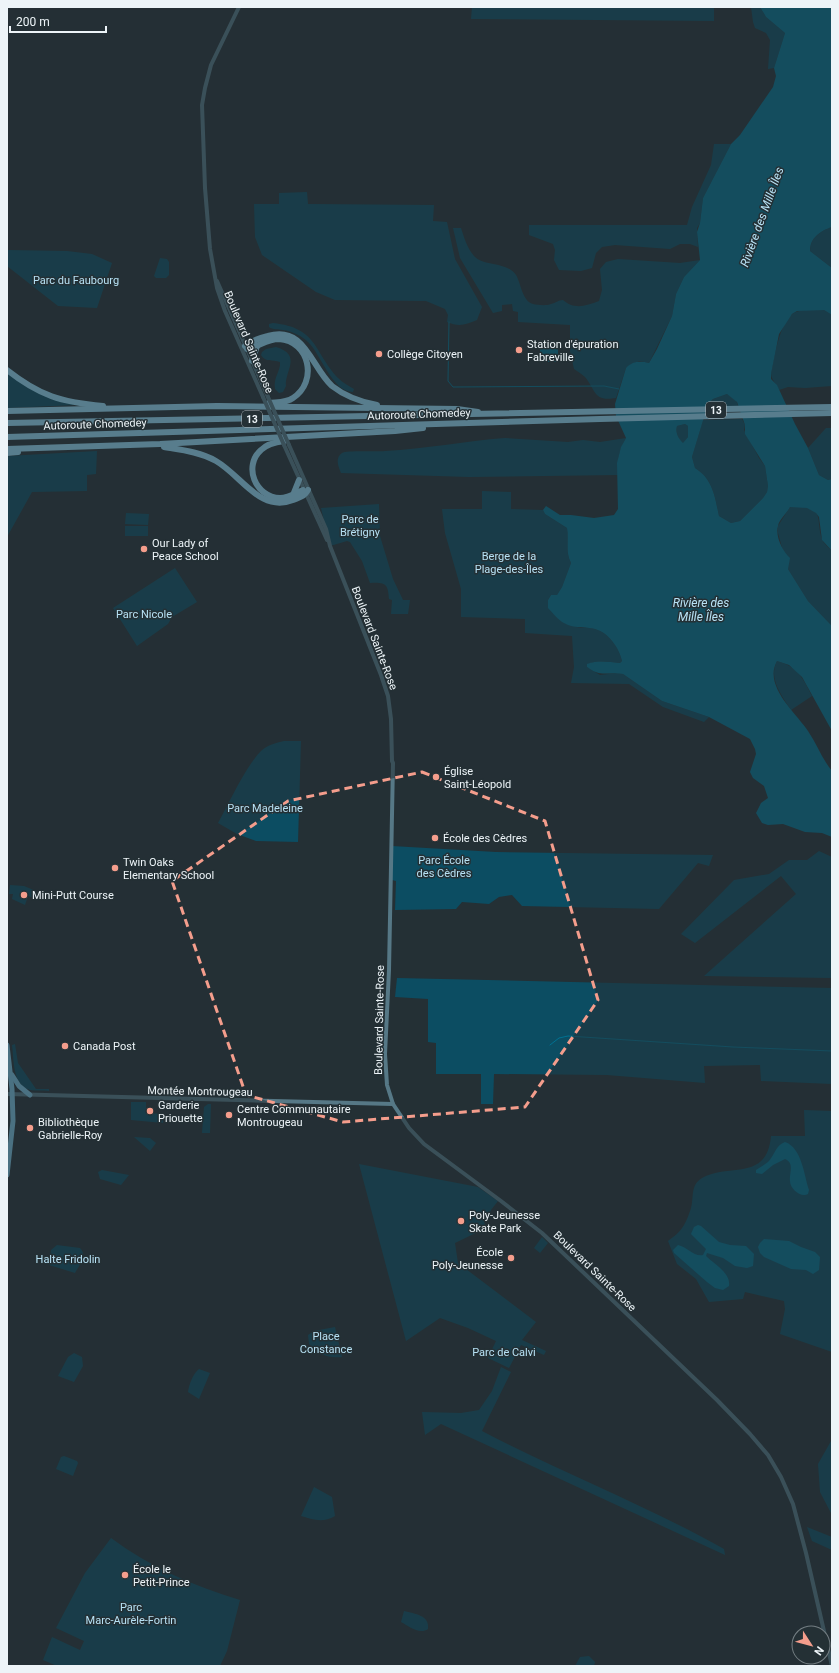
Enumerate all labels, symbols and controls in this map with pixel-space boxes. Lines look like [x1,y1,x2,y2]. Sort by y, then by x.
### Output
scale bar [10,8,106,34]
text: 200 m [16,15,50,29]
water label: Rivière des Mille Îles [736,165,787,269]
park label: Parc du Faubourg [33,274,119,287]
street label: Boulevard Sainte-Rose [221,289,276,395]
place label: Station d'épuration Fabreville [527,338,618,364]
marker: Station d'épuration Fabreville [514,345,524,355]
place label: Collège Citoyen [387,348,463,361]
marker: Collège Citoyen [374,349,384,359]
road number: 13 [706,402,726,418]
street label: Autoroute Chomedey [367,406,472,423]
road number: 13 [242,411,262,427]
street label: Autoroute Chomedey [43,416,148,433]
park label: Parc de Brétigny [340,513,381,539]
place label: Our Lady of Peace School [152,537,219,563]
marker: Our Lady of Peace School [139,544,149,554]
park label: Berge de la Plage-des-Îles [475,550,544,576]
street label: Boulevard Sainte-Rose [349,585,400,692]
water label: Rivière des Mille Îles [673,596,729,624]
park label: Parc Nicole [116,608,172,621]
place label: Église Saint-Léopold [444,765,511,791]
marker: Église Saint-Léopold [431,772,441,782]
park label: Parc Madeleine [227,802,303,815]
place label: École des Cèdres [443,832,528,845]
marker: École des Cèdres [430,833,440,843]
park label: Parc École des Cèdres [417,854,472,880]
place label: Twin Oaks Elementary School [123,856,214,882]
marker: Twin Oaks Elementary School [110,863,120,873]
place label: Mini-Putt Course [32,889,114,902]
marker: Mini-Putt Course [19,890,29,900]
street label: Boulevard Sainte-Rose [372,965,387,1075]
place label: Canada Post [73,1040,136,1053]
marker: Canada Post [60,1041,70,1051]
street label: Montée Montrougeau [147,1084,253,1099]
place label: Garderie Priouette [158,1099,203,1125]
place label: Centre Communautaire Montrougeau [237,1103,351,1129]
marker: Garderie Priouette [145,1106,155,1116]
marker: Centre Communautaire Montrougeau [224,1110,234,1120]
place label: Bibliothèque Gabrielle-Roy [38,1116,103,1142]
marker: Bibliothèque Gabrielle-Roy [25,1123,35,1133]
place label: Poly-Jeunesse Skate Park [469,1209,540,1235]
marker: Poly-Jeunesse Skate Park [456,1216,466,1226]
street label: Boulevard Sainte-Rose [551,1229,639,1314]
place label: École Poly-Jeunesse [432,1246,503,1272]
park label: Halte Fridolin [36,1253,100,1266]
marker: École Poly-Jeunesse [506,1253,516,1263]
park label: Place Constance [300,1330,352,1356]
park label: Parc de Calvi [472,1346,536,1359]
place label: École le Petit-Prince [133,1563,190,1589]
marker: École le Petit-Prince [120,1570,130,1580]
park label: Parc Marc-Aurèle-Fortin [86,1601,176,1627]
north arrow [791,1625,831,1665]
text: N [811,1644,826,1658]

